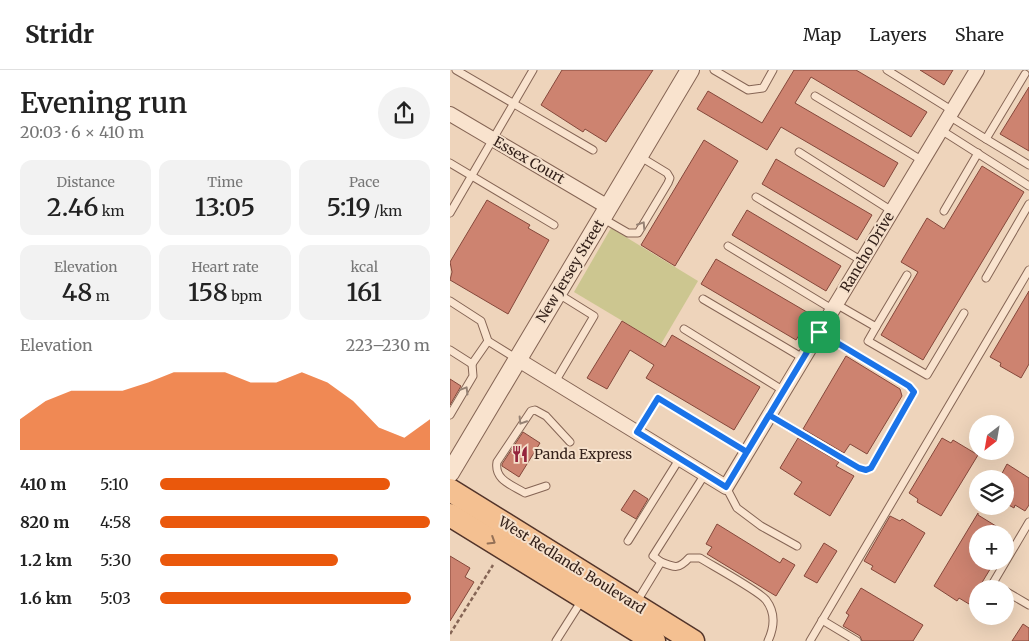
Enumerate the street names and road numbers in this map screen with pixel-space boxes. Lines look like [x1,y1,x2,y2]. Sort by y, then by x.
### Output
street label: Essex Court [490,132,568,188]
street label: Rancho Drive [836,209,898,295]
street label: New Jersey Street [532,216,608,326]
street label: West Redlands Boulevard [494,512,649,618]

